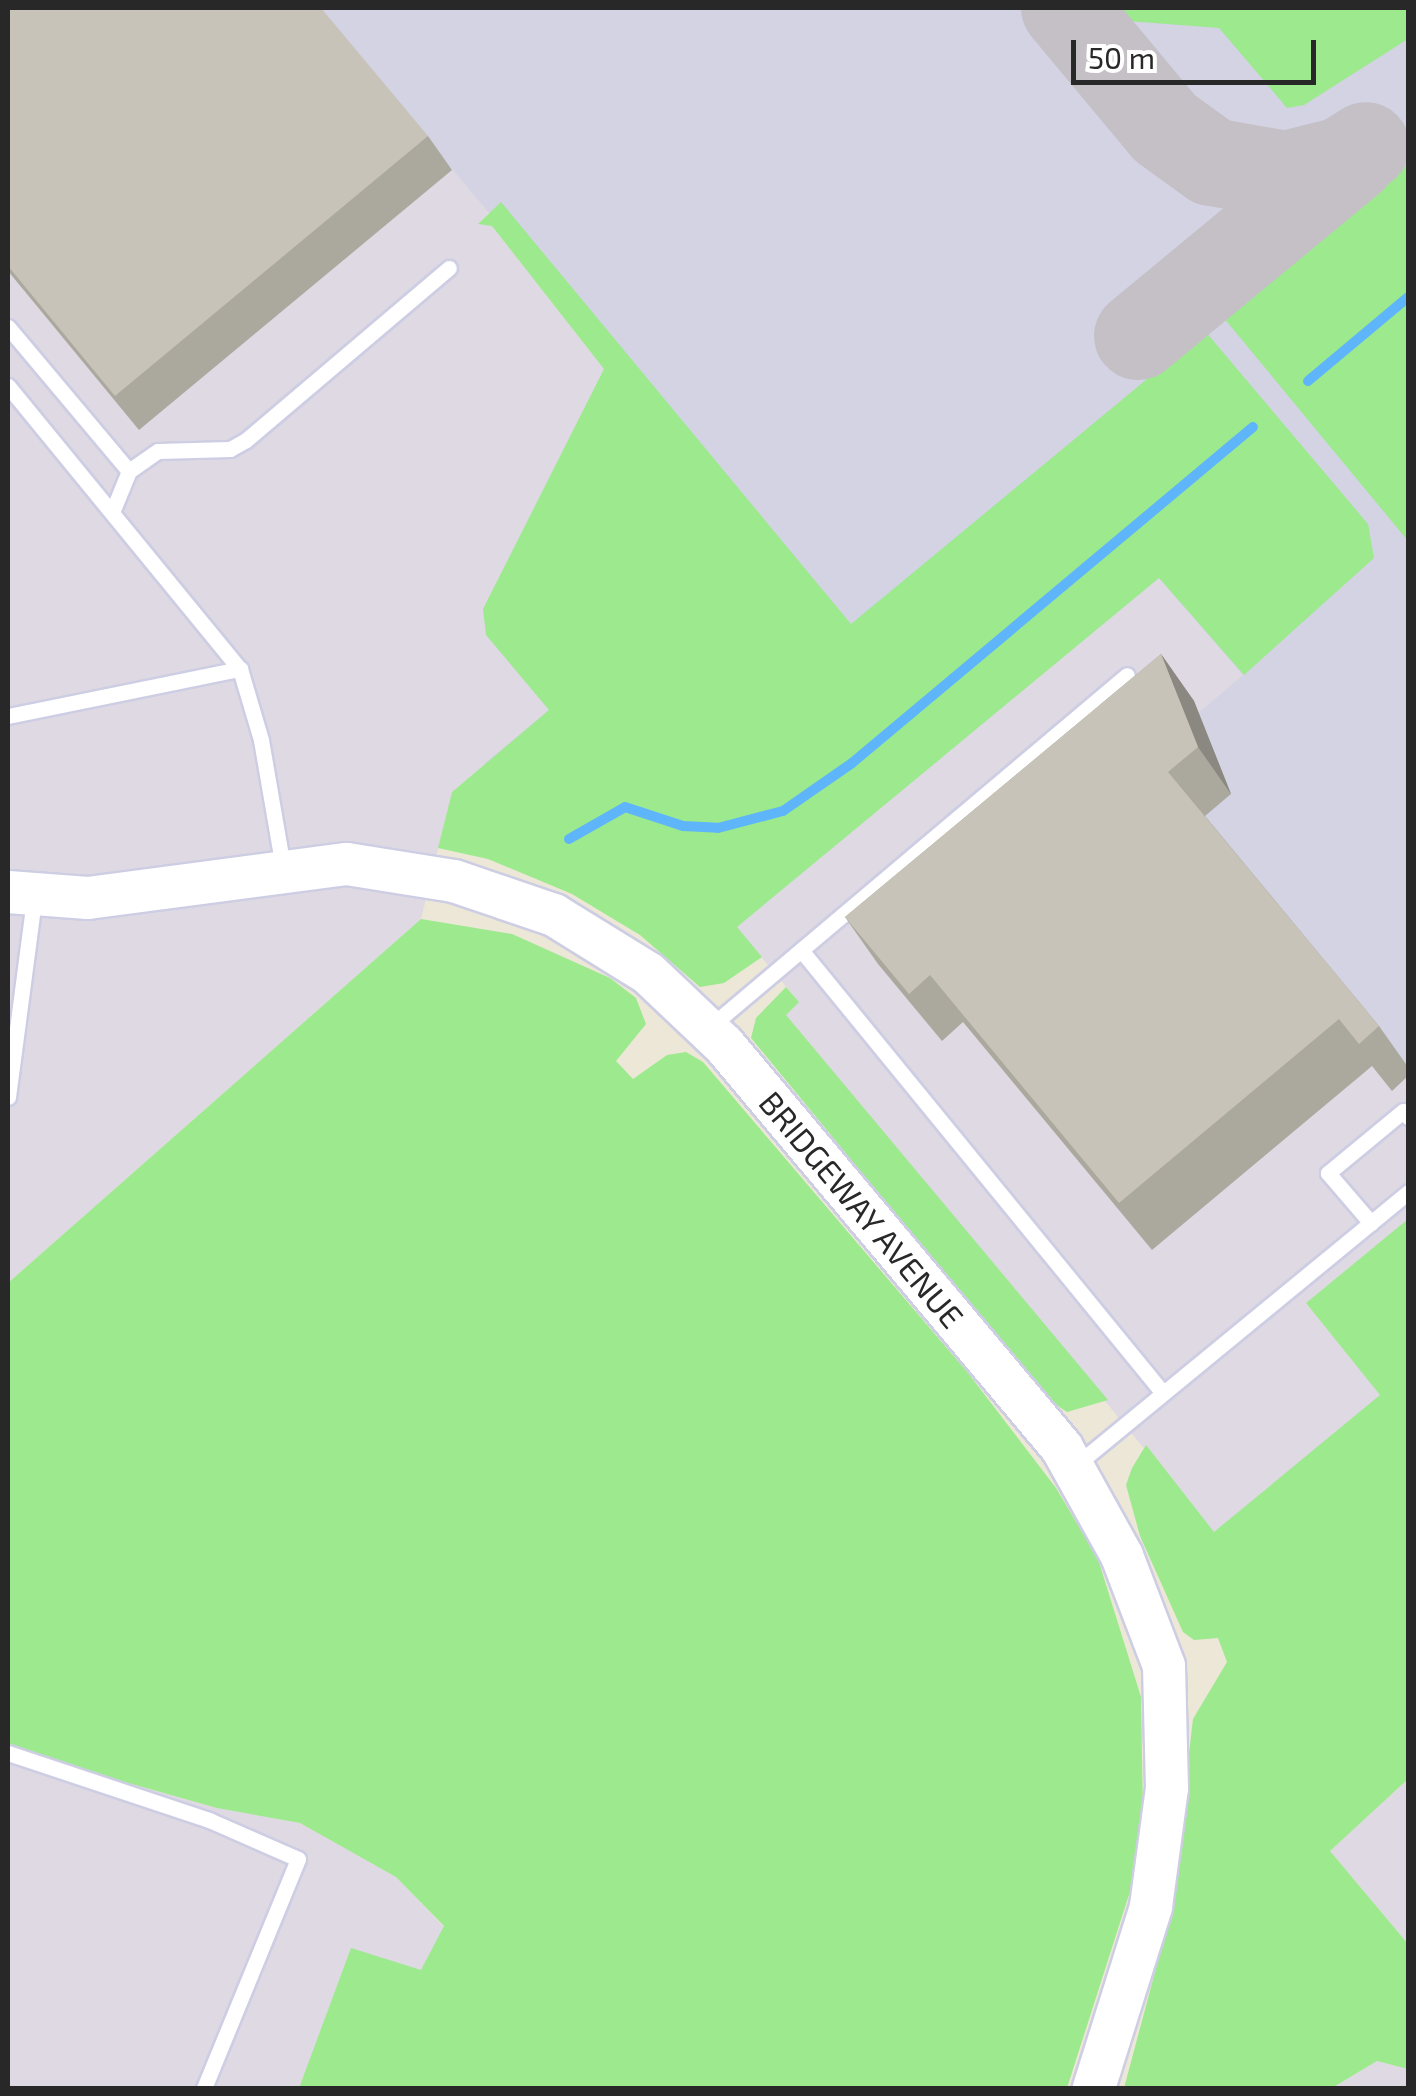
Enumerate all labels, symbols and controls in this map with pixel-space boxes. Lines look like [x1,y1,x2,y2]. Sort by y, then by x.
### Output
scale bar [1076,20,1321,82]
text: 50 m [1088,39,1155,75]
street label: BRIDGEWAY AVENUE [751,1082,973,1336]

